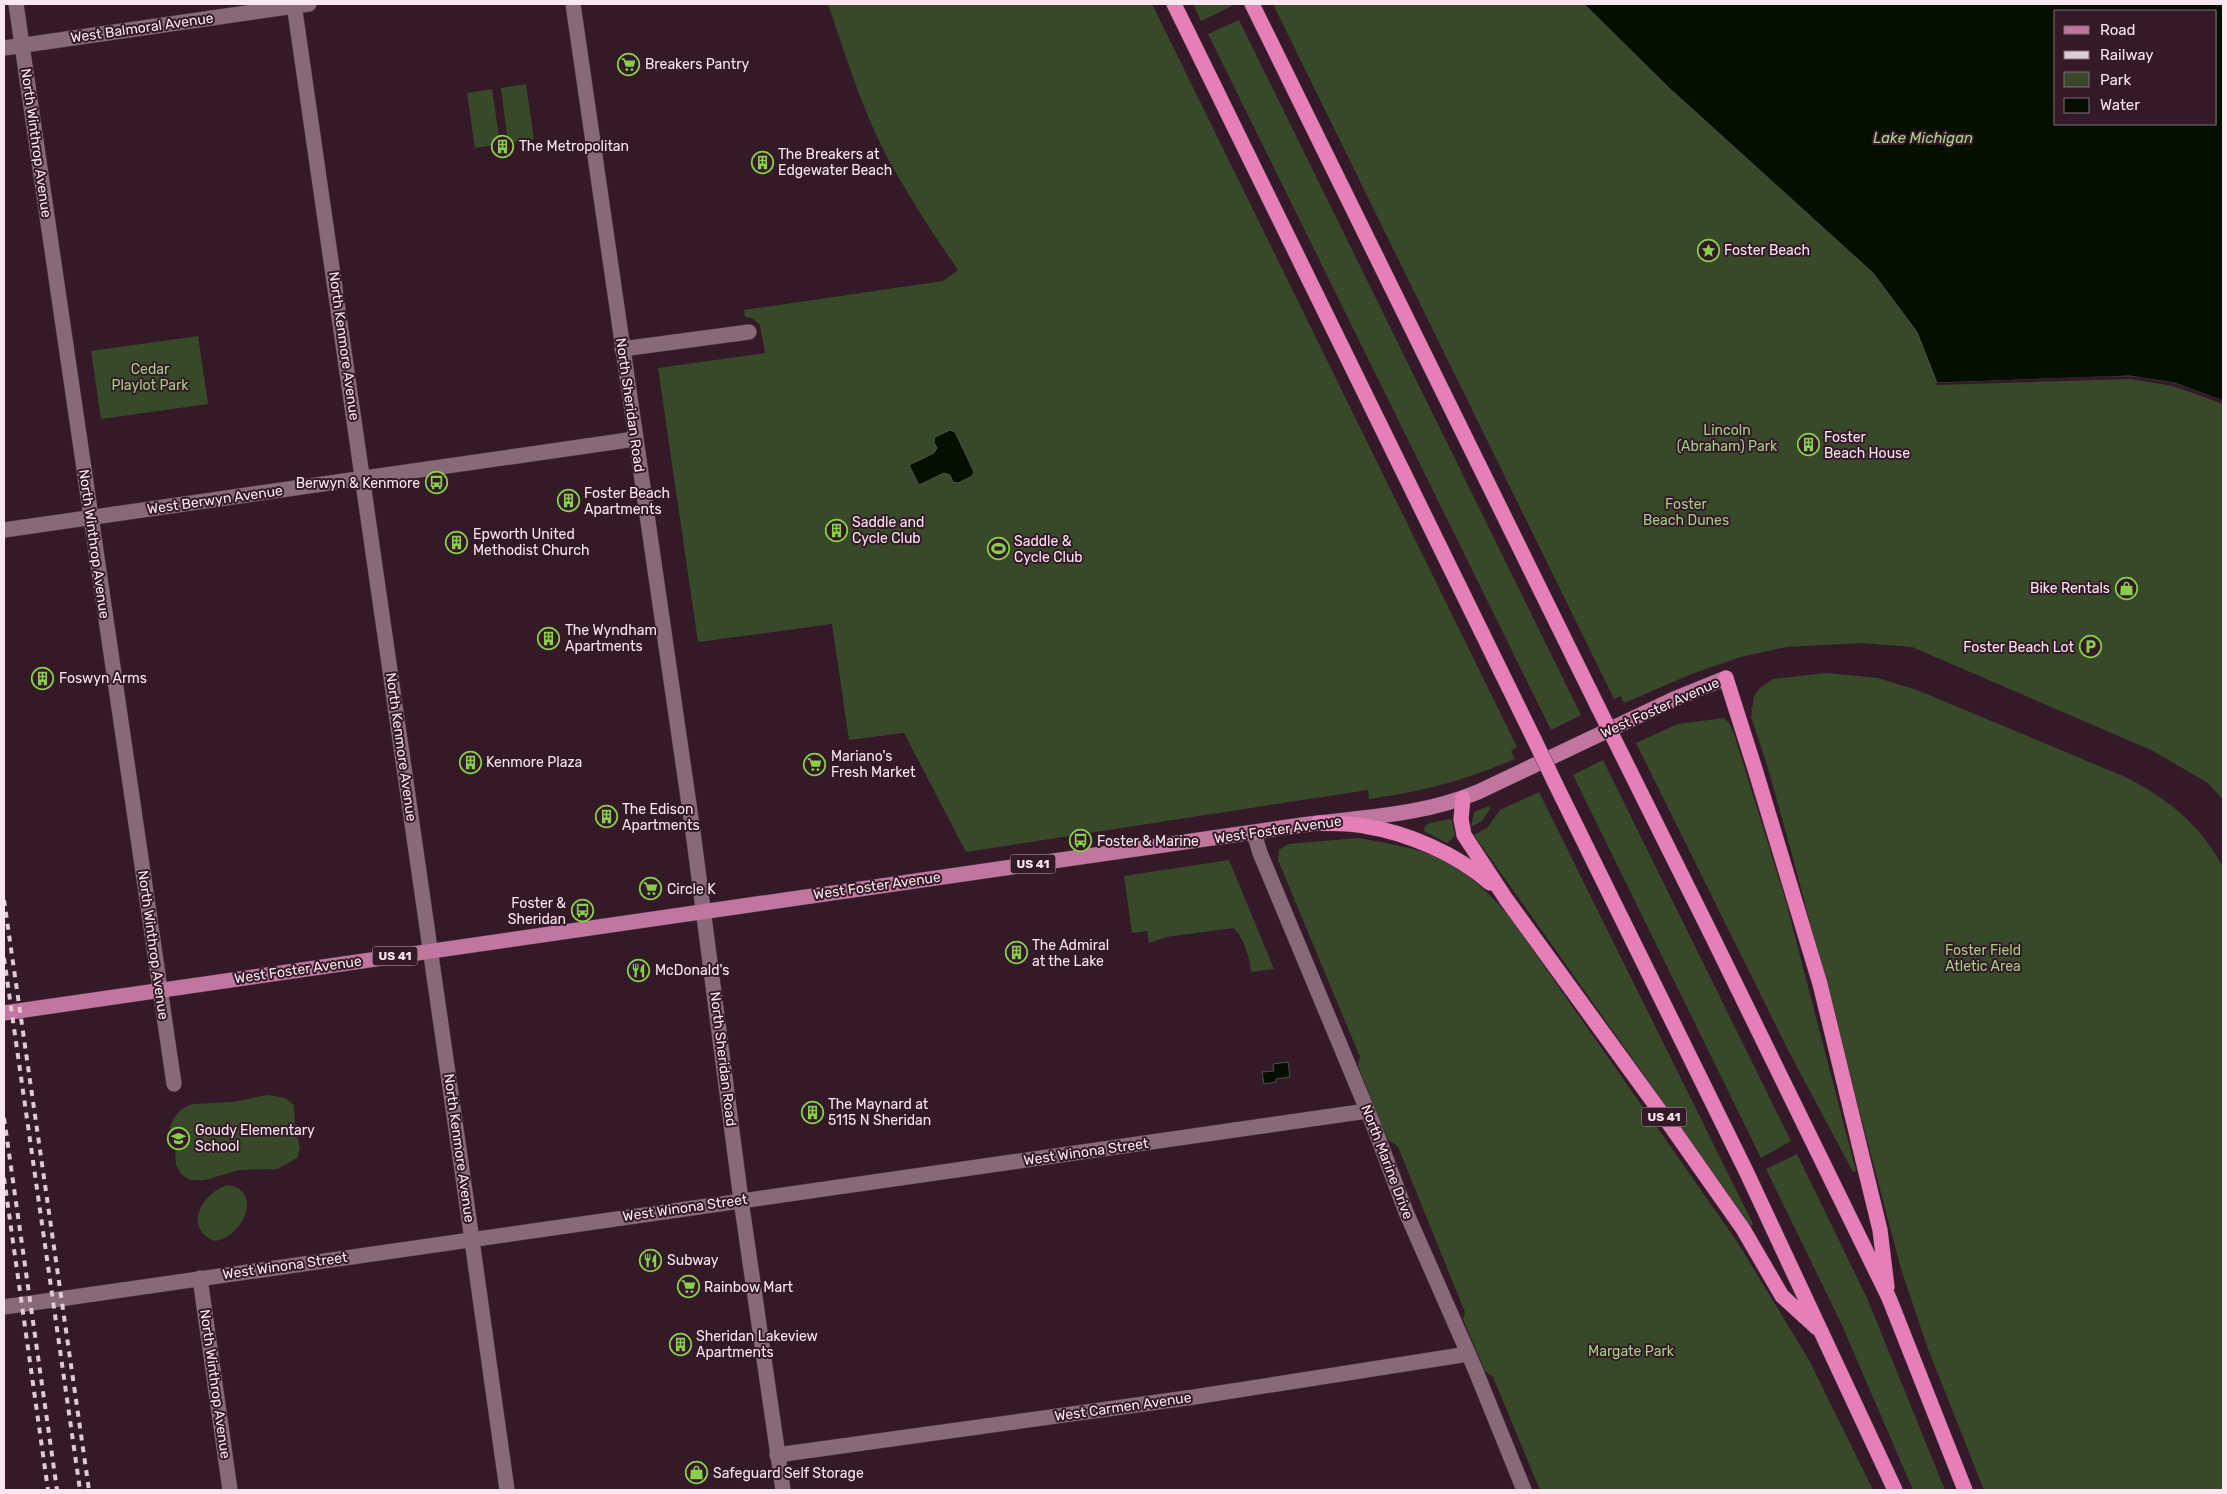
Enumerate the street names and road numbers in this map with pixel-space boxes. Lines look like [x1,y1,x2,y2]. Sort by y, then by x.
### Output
street label: West Balmoral Avenue [69,10,215,46]
street label: North Winthrop Avenue [17,67,55,219]
street label: North Kenmore Avenue [325,270,363,422]
street label: North Sheridan Road [612,337,648,473]
street label: North Winthrop Avenue [75,468,113,620]
street label: West Berwyn Avenue [146,482,284,518]
street label: North Kenmore Avenue [382,671,420,823]
street label: West Foster Avenue [1598,674,1722,742]
street label: West Foster Avenue [1213,813,1343,847]
road number: US 41 [1010,854,1056,874]
street label: North Winthrop Avenue [134,869,172,1021]
street label: West Foster Avenue [812,869,942,903]
road number: US 41 [372,946,418,966]
street label: West Foster Avenue [233,953,363,987]
street label: North Sheridan Road [706,991,740,1127]
street label: North Kenmore Avenue [440,1072,478,1224]
street label: North Marine Drive [1357,1102,1417,1222]
road number: US 41 [1642,1108,1686,1126]
street label: West Winona Street [1023,1135,1150,1169]
street label: West Winona Street [622,1191,749,1225]
street label: West Winona Street [222,1249,349,1283]
street label: North Winthrop Avenue [196,1308,234,1460]
street label: West Carmen Avenue [1053,1389,1193,1425]

